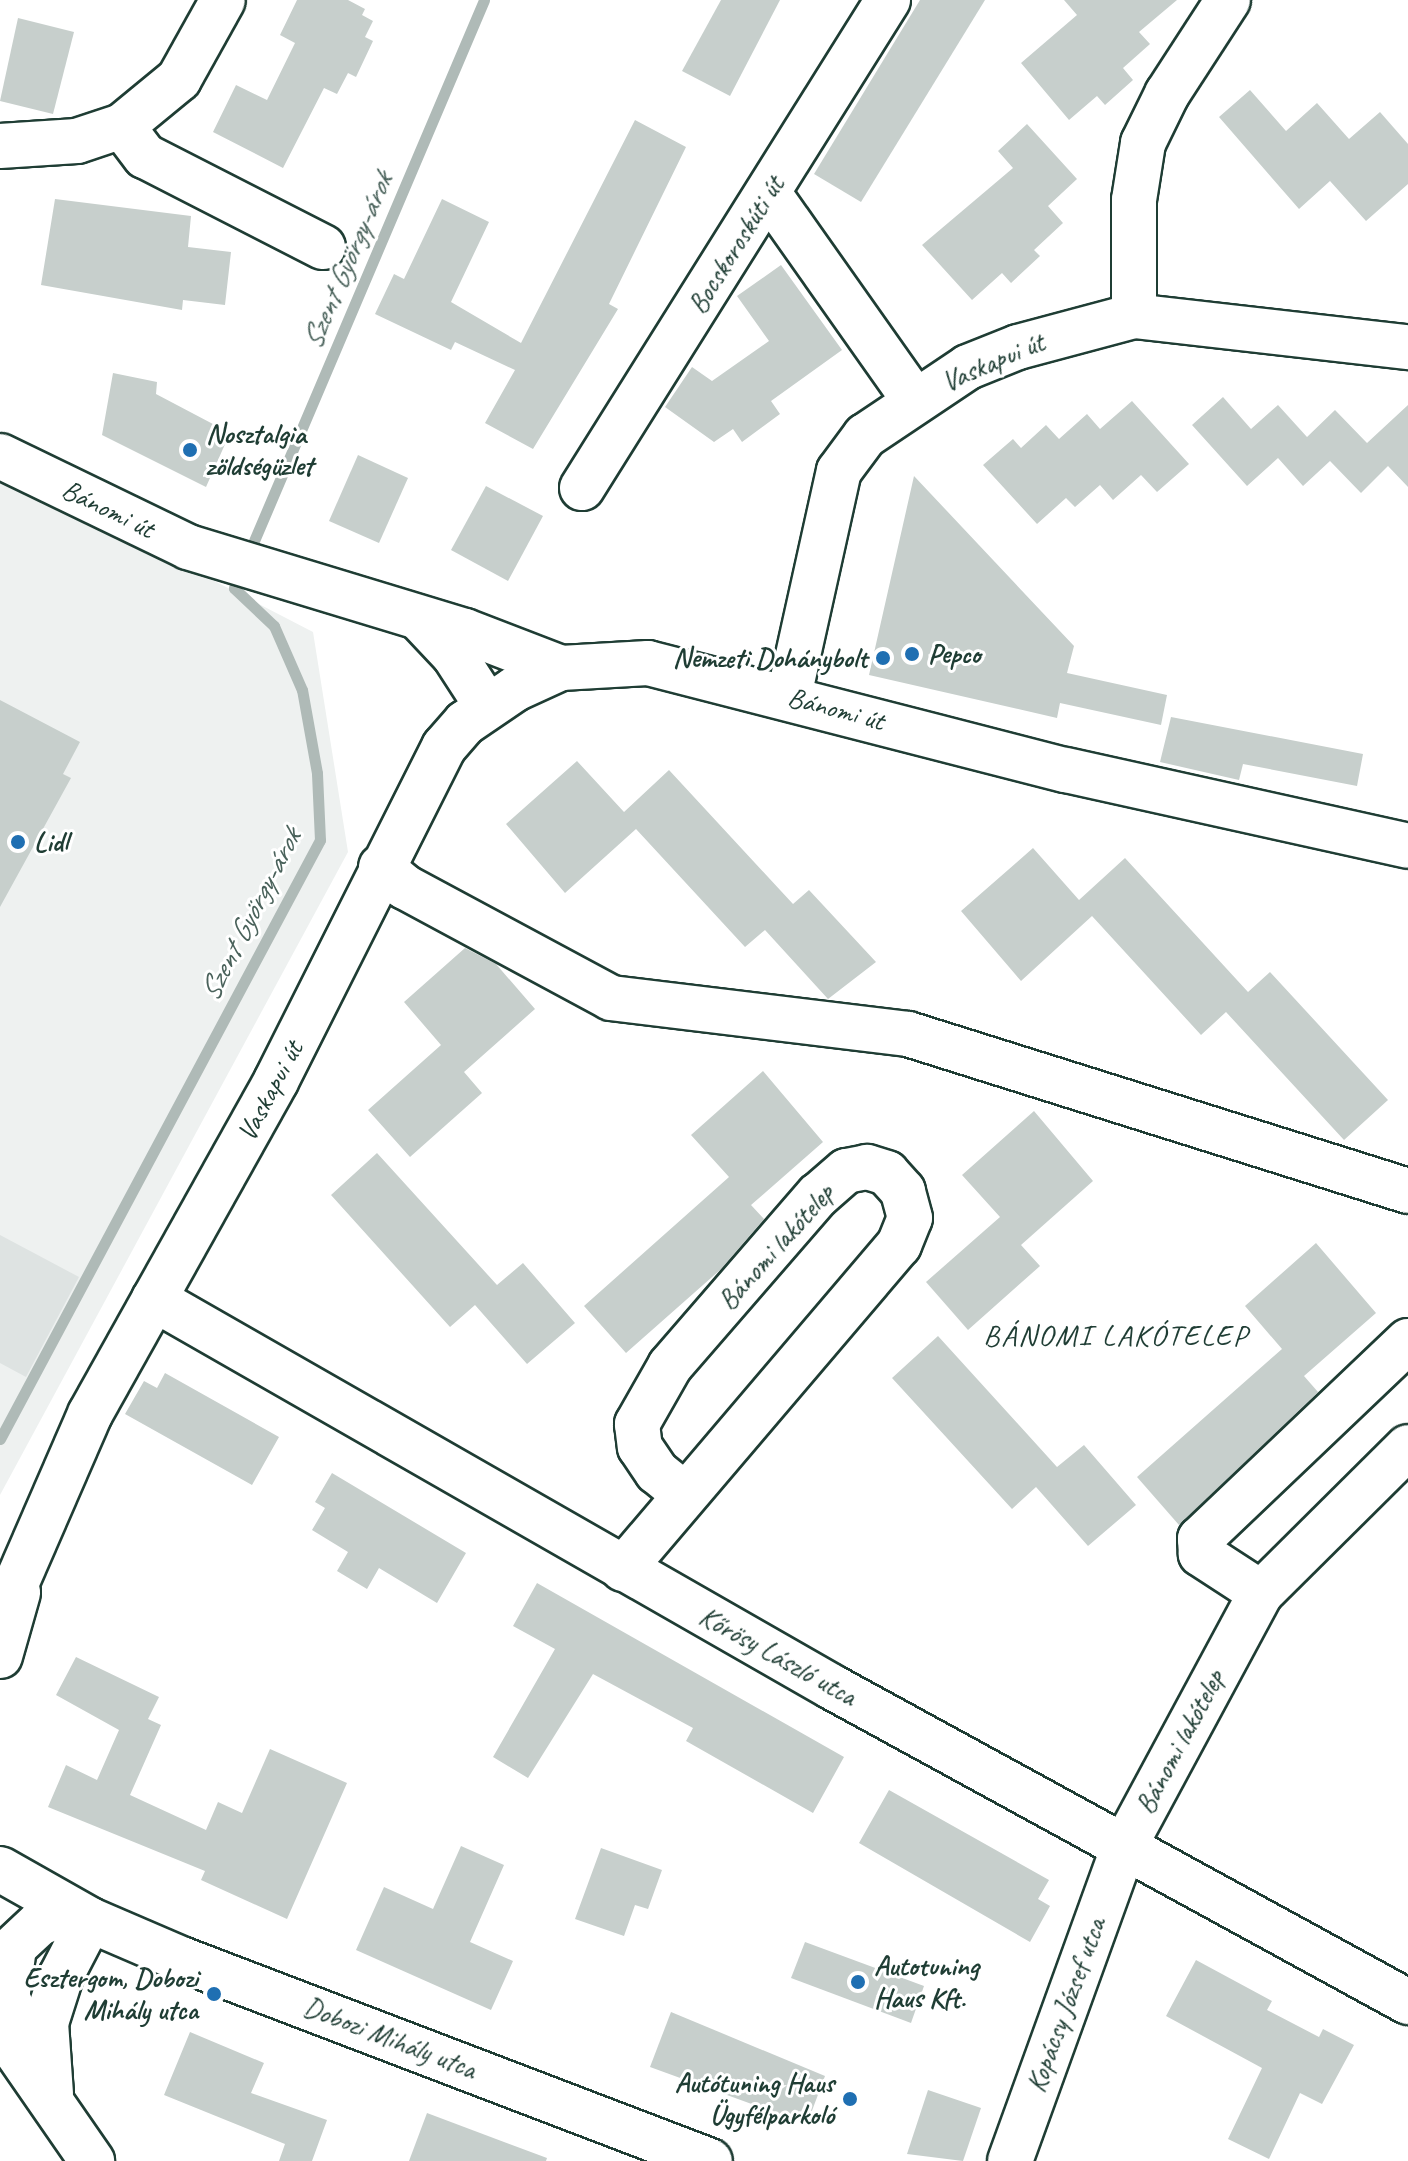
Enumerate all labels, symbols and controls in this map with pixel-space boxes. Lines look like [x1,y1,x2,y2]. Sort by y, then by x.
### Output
water label: Szent György-árok [294,168,400,354]
street label: Bocskoroskúti út [681,170,791,320]
street label: Vaskapui út [937,325,1049,399]
place label: Nosztalgia zöldségüzlet [206,417,313,483]
marker: Nosztalgia zöldségüzlet [181,441,199,459]
street label: Bánomi út [57,472,159,546]
place label: Pepco [928,637,981,671]
place label: Nemzeti Dohánybolt [673,641,867,675]
marker: Pepco [903,645,921,663]
marker: Nemzeti Dohánybolt [874,649,892,667]
street label: Bánomi út [784,680,888,738]
water label: Szent György-árok [191,823,309,1007]
place label: Lidl [34,825,68,859]
marker: Lidl [9,833,27,851]
street label: Vaskapui út [230,1035,310,1147]
street label: Bánomi lakótelep [711,1177,841,1317]
district label: BÁNOMI LAKÓTELEP [983,1317,1249,1353]
street label: Kőrösy László utca [694,1599,862,1713]
street label: Bánomi lakótelep [1128,1664,1232,1820]
street label: Kopácsy József utca [1019,1913,1113,2097]
place label: Autotuning Haus Kft. [874,1949,979,2015]
place label: Esztergom, Dobozi Mihály utca [23,1961,198,2027]
marker: Autotuning Haus Kft. [849,1973,867,1991]
marker: Esztergom, Dobozi Mihály utca [205,1985,223,2003]
street label: Dobozi Mihály utca [299,1990,481,2086]
place label: Autótuning Haus Ügyfélparkoló [674,2066,834,2132]
marker: Autótuning Haus Ügyfélparkoló [841,2090,859,2108]

